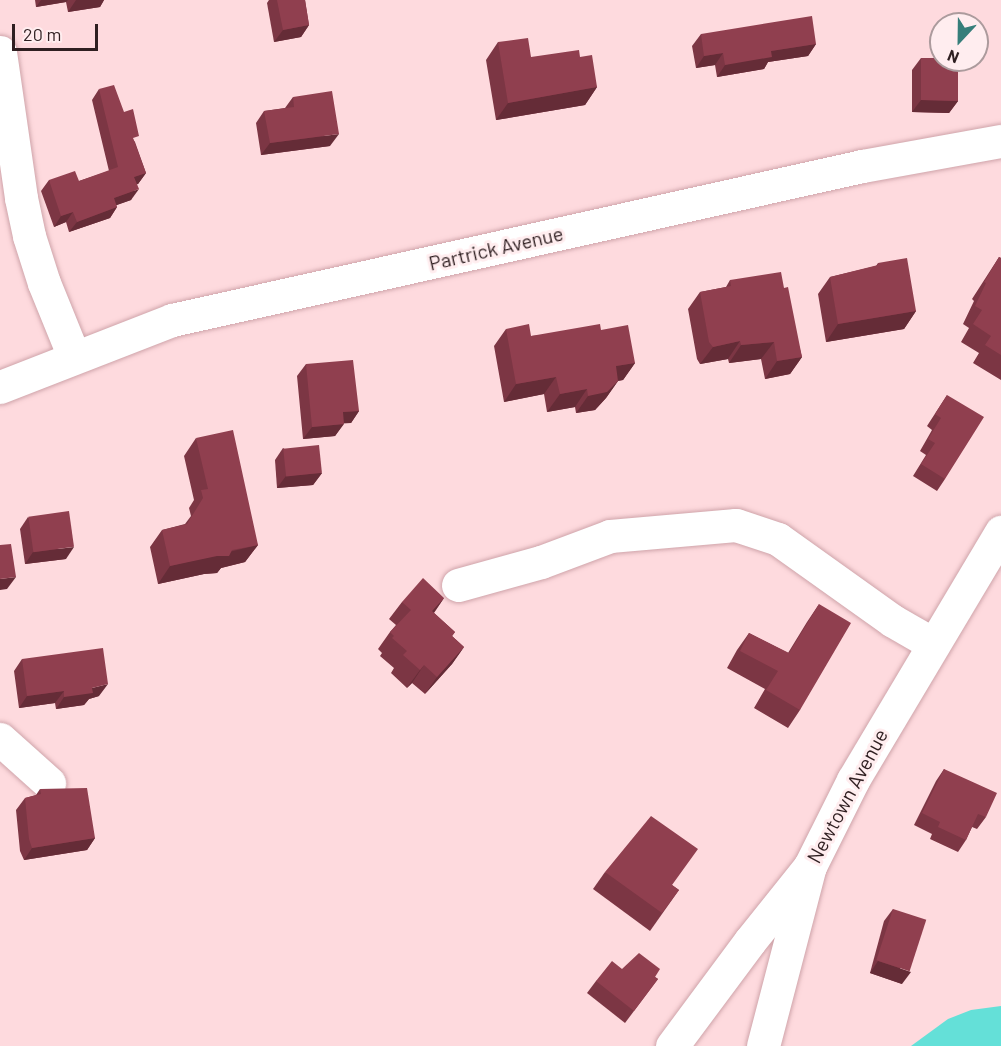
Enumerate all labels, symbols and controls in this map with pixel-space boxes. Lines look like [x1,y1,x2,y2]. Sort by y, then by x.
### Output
scale bar [15,12,100,50]
north arrow [929,12,989,72]
text: 20 m [23,23,61,45]
text: N [944,47,961,68]
street label: Partrick Avenue [426,221,566,275]
street label: Newtown Avenue [802,725,892,867]

